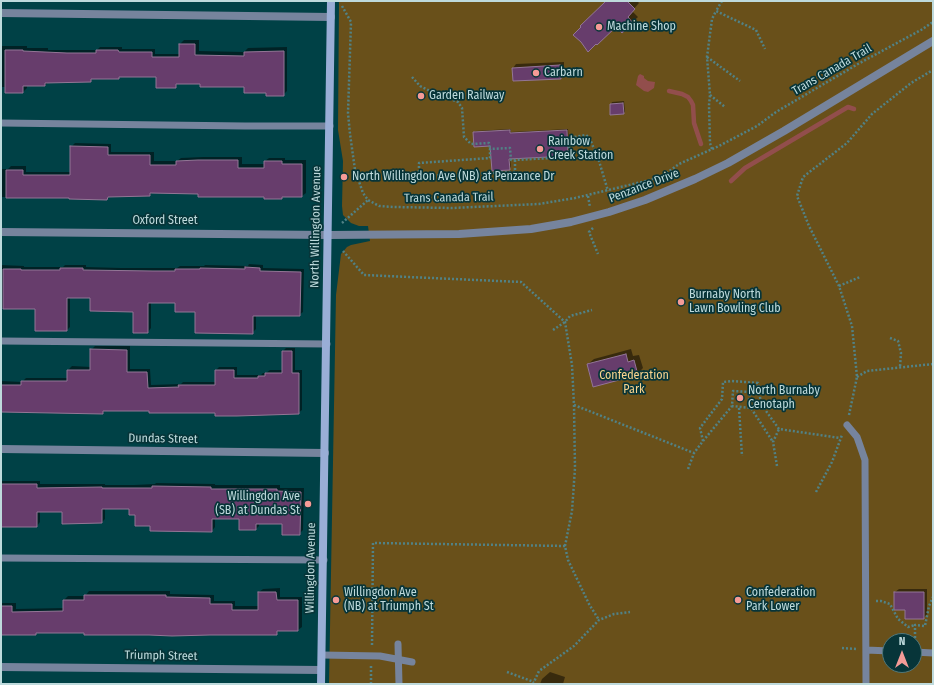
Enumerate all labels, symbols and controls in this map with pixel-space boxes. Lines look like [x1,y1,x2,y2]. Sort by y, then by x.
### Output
place label: Machine Shop [607,20,676,34]
marker: Machine Shop [594,22,604,32]
street label: Trans Canada Trail [790,41,874,99]
place label: Carbarn [544,66,583,80]
marker: Carbarn [531,68,541,78]
place label: Garden Railway [429,89,504,103]
marker: Garden Railway [416,91,426,101]
place label: Rainbow Creek Station [548,135,613,163]
marker: Rainbow Creek Station [535,144,545,154]
street label: North Willingdon Avenue [308,166,324,288]
street label: Penzance Drive [607,166,681,206]
place label: North Willingdon Ave (NB) at Penzance Dr [352,170,554,184]
marker: North Willingdon Ave (NB) at Penzance Dr [339,172,349,182]
street label: Trans Canada Trail [404,190,494,206]
street label: Oxford Street [132,214,198,228]
place label: Burnaby North Lawn Bowling Club [689,288,781,316]
marker: Burnaby North Lawn Bowling Club [676,297,686,307]
park label: Confederation Park [599,369,669,397]
place label: North Burnaby Cenotaph [748,384,820,412]
marker: North Burnaby Cenotaph [735,393,745,403]
street label: Dundas Street [128,431,198,447]
place label: Willingdon Ave (SB) at Dundas St [215,490,300,518]
marker: Willingdon Ave (SB) at Dundas St [303,499,313,509]
street label: Willingdon Avenue [303,522,319,614]
place label: Willingdon Ave (NB) at Triumph St [344,586,434,614]
place label: Confederation Park Lower [746,586,816,614]
marker: Willingdon Ave (NB) at Triumph St [331,595,341,605]
marker: Confederation Park Lower [733,595,743,605]
north arrow [882,633,922,673]
text: N [899,635,905,648]
street label: Triumph Street [124,648,198,664]

